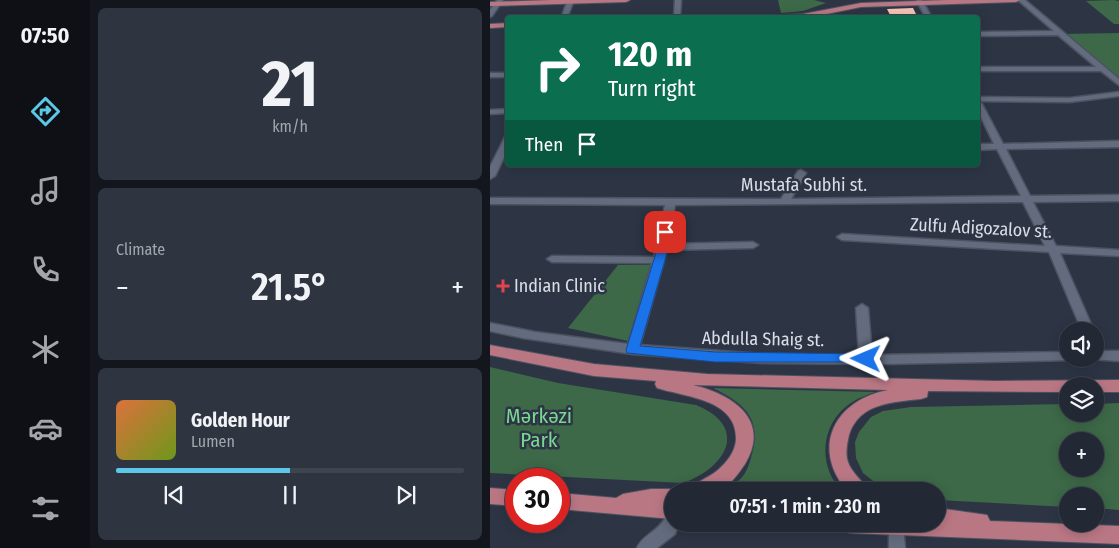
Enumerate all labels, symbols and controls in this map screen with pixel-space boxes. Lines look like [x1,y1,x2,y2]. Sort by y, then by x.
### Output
text: 07:50 [20,22,70,49]
text: 120 m [608,33,692,75]
icon: right [525,35,590,100]
text: 21 [262,45,318,123]
text: Turn right [608,75,696,102]
icon: directions [28,94,63,129]
text: km/h [272,117,308,136]
icon: arrive [573,130,601,158]
text: Then [525,133,563,156]
icon: music [28,173,63,208]
street label: Mustafa Subhi st. [741,174,867,196]
pin [644,211,686,253]
street label: Zulfu Adigozalov st. [910,213,1053,243]
icon: arrive [651,218,679,246]
text: Climate [116,240,165,259]
icon: phone [28,252,63,287]
text: 21.5° [251,264,329,310]
text: − [116,271,129,304]
text: + [451,271,464,304]
place label: Indian Clinic [514,275,605,297]
marker: Indian Clinic [496,279,510,293]
map controls [1059,322,1104,532]
button: sound [1059,322,1104,367]
street label: Abdulla Shaig st. [702,327,825,351]
icon: climate [28,332,63,367]
position arrow [839,332,891,384]
button: layers [1059,377,1104,422]
park label: Mərkəzi Park [506,403,572,453]
text: Golden Hour [191,409,290,432]
icon: car [28,411,63,446]
text: Lumen [191,432,235,451]
button: + [1059,432,1104,477]
speed limit sign: 30 [505,468,570,533]
icon: previous [160,481,188,509]
icon: pause [276,481,304,509]
icon: next [392,481,420,509]
button: − [1059,487,1104,532]
icon: filters [28,491,63,526]
text: 07:51 · 1 min · 230 m [729,495,881,518]

